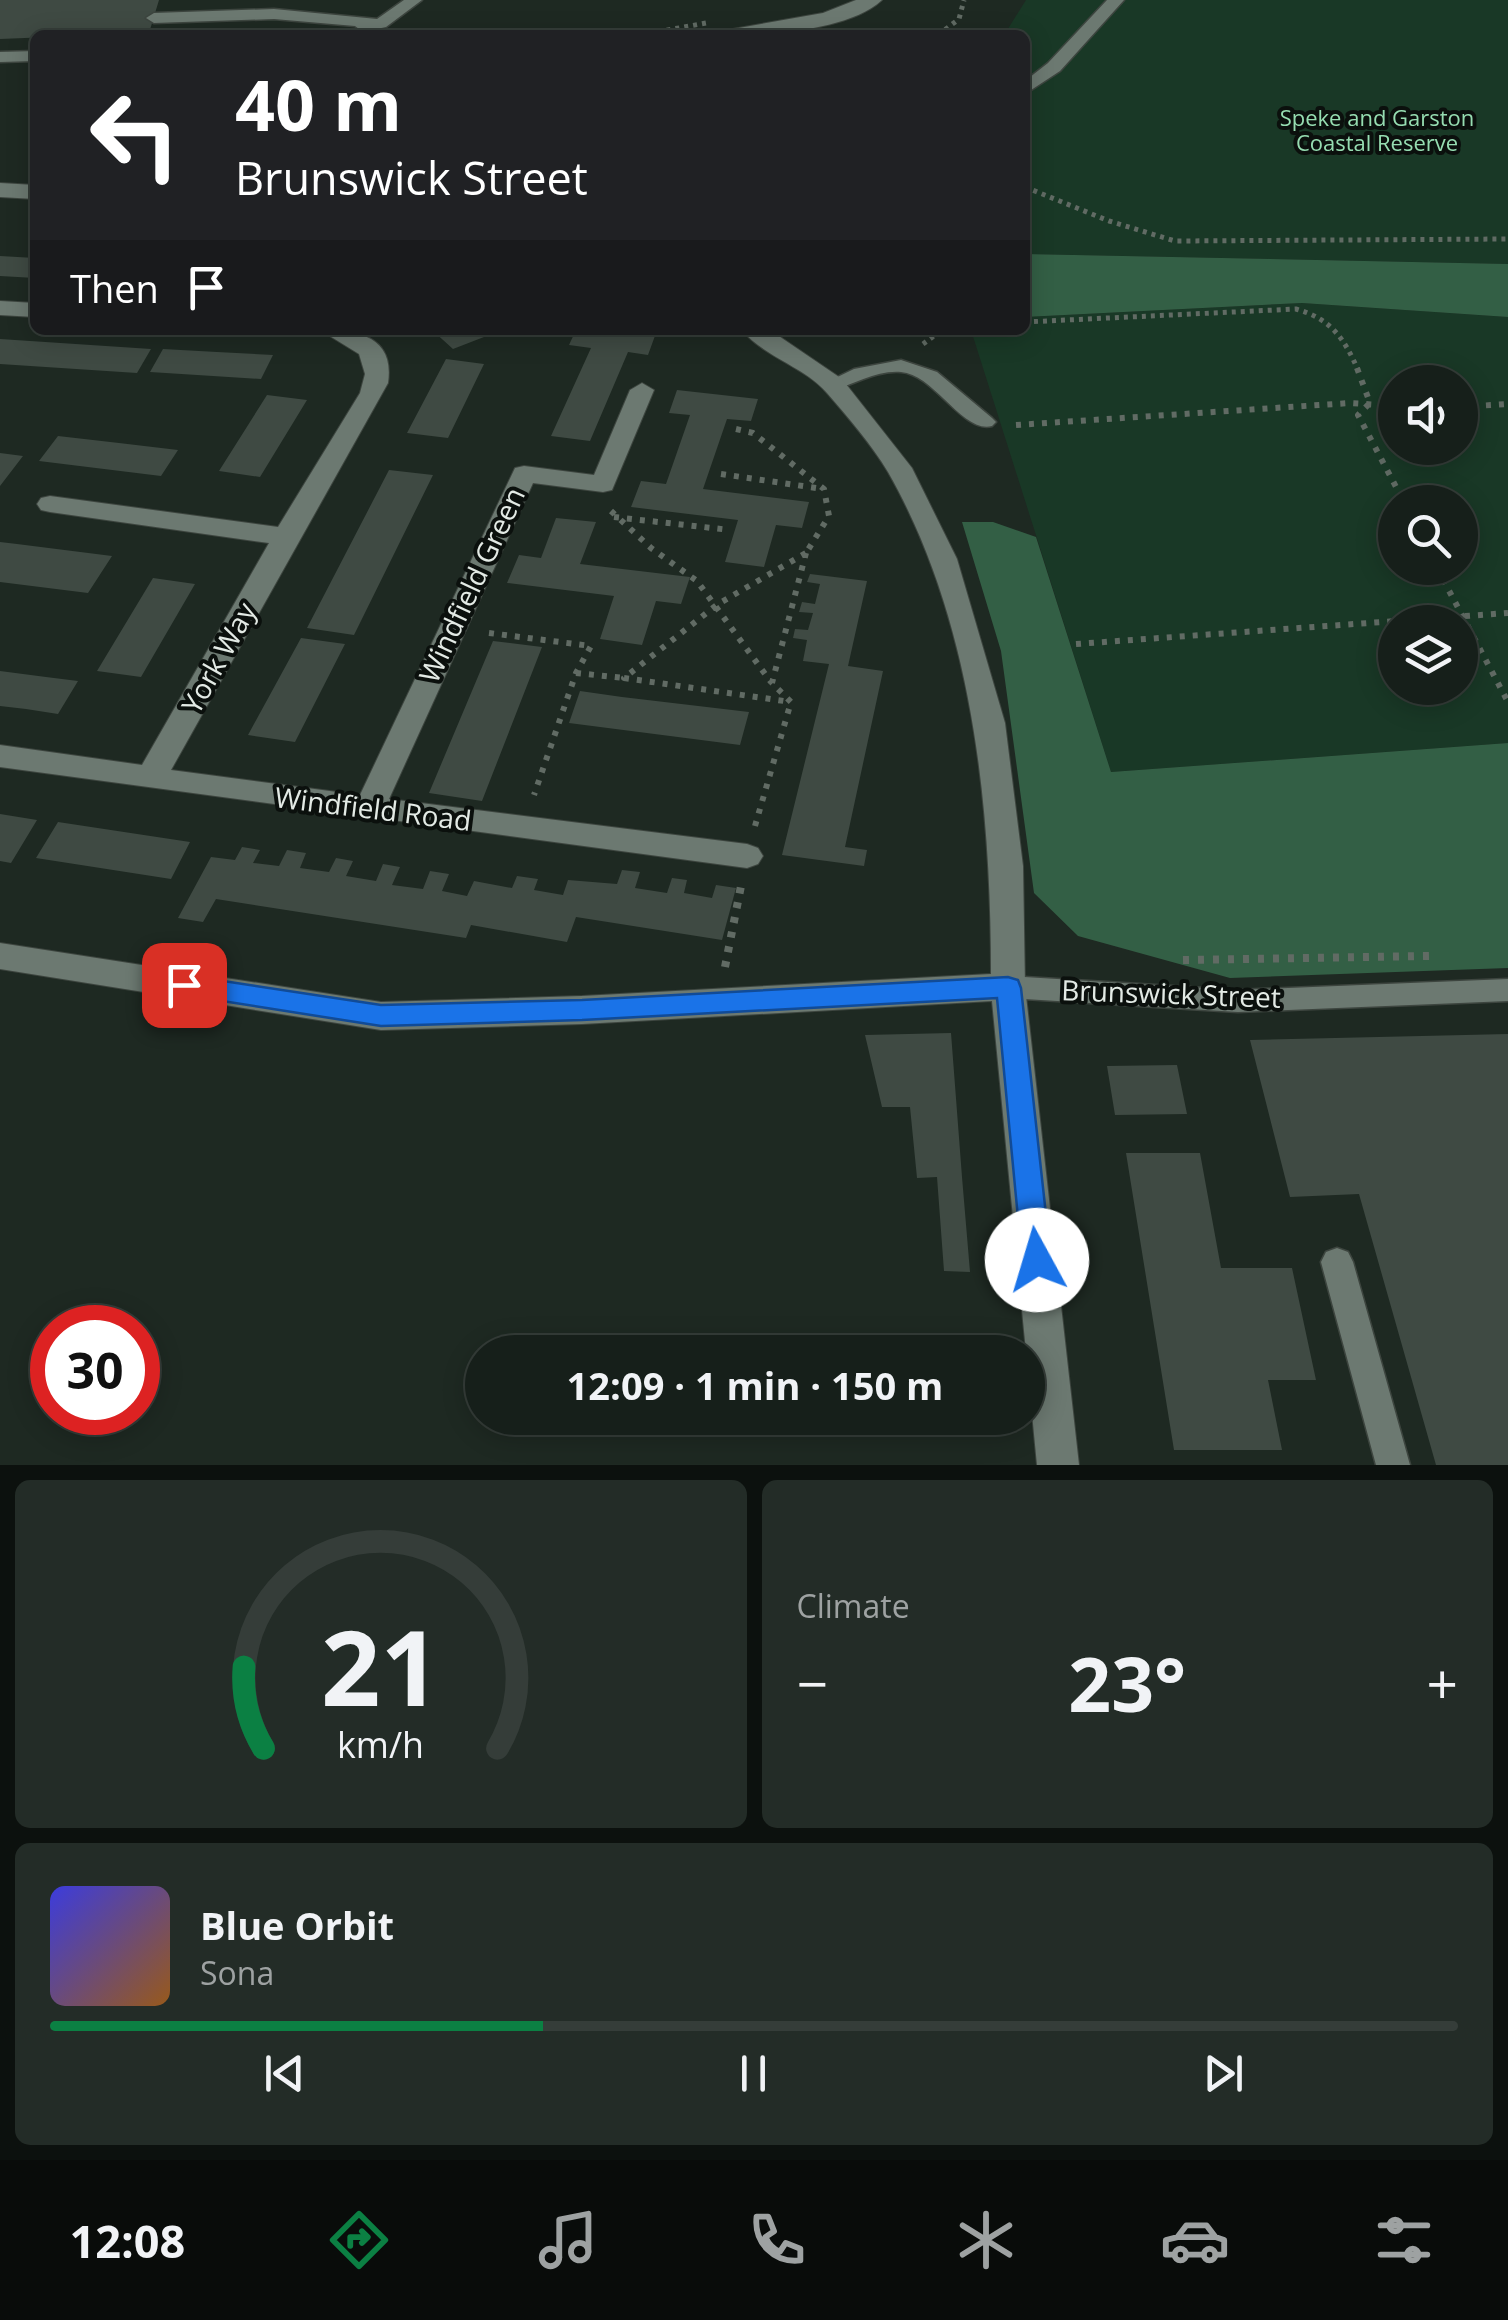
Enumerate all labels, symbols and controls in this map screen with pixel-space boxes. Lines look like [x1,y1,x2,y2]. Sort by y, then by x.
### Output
text: 40 m [235,56,402,152]
icon: left [70,70,200,200]
park label: Speke and Garston Coastal Reserve [1280,102,1474,157]
text: Brunswick Street [235,147,588,208]
icon: arrive [179,260,234,315]
text: Then [70,262,159,314]
map controls [1378,365,1478,705]
button: sound [1378,365,1478,465]
street label: Windfield Green [409,481,533,688]
button: search [1378,485,1478,585]
street label: York Way [172,594,265,720]
button: layers [1378,605,1478,705]
street label: Windfield Road [273,777,474,839]
pin [142,943,227,1028]
icon: arrive [157,958,212,1013]
street label: Brunswick Street [1061,970,1281,1016]
position arrow [985,1208,1089,1312]
speed limit sign: 30 [30,1305,160,1435]
text: 12:09 · 1 min · 150 m [567,1359,943,1411]
text: Climate [797,1584,910,1627]
text: 21 [321,1595,440,1736]
text: 23° [1068,1632,1186,1734]
text: − [797,1645,828,1720]
text: + [1427,1645,1458,1720]
text: km/h [337,1720,424,1768]
text: Blue Orbit [200,1899,394,1951]
text: Sona [200,1951,274,1994]
icon: previous [257,2046,312,2101]
icon: pause [726,2046,781,2101]
icon: next [1196,2046,1251,2101]
icon: directions [324,2205,394,2275]
icon: music [533,2205,603,2275]
icon: phone [742,2205,812,2275]
icon: climate [951,2205,1021,2275]
icon: car [1160,2205,1230,2275]
icon: filters [1369,2205,1439,2275]
text: 12:08 [69,2210,185,2271]

